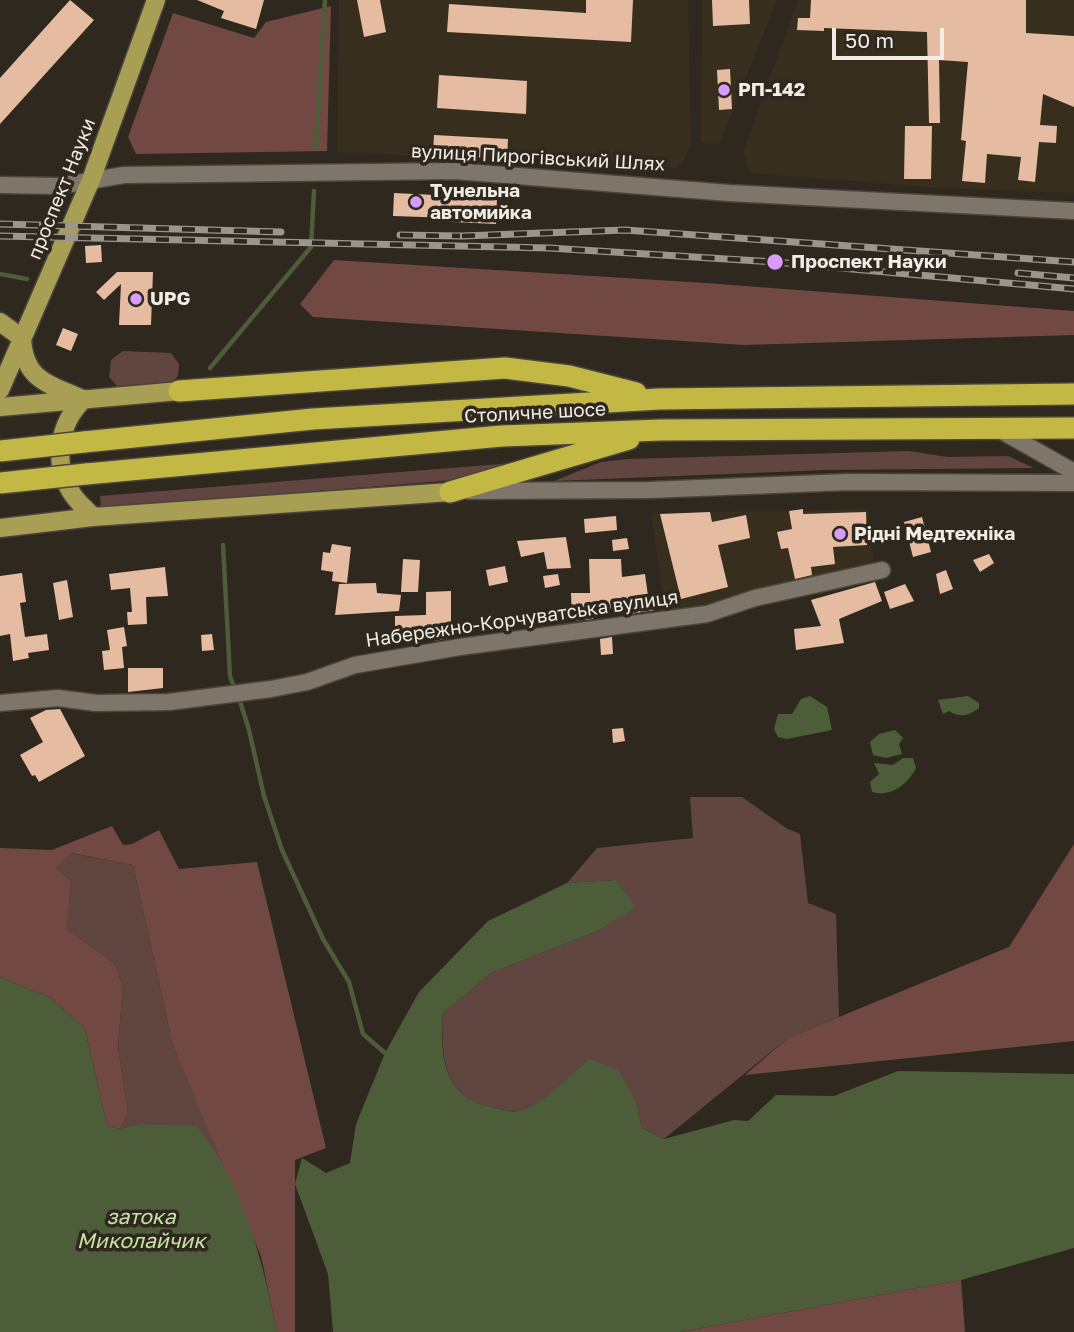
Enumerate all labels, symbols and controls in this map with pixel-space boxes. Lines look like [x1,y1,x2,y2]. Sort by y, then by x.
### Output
scale bar [836,14,948,58]
text: 50 m [845,27,894,53]
place label: РП-142 [738,79,805,101]
marker: РП-142 [716,82,732,98]
street label: проспект Науки [23,115,101,263]
street label: вулиця Пирогівський Шлях [410,140,666,176]
place label: Тунельна автомийка [430,180,532,224]
marker: Тунельна автомийка [408,194,424,210]
place label: Проспект Науки [791,251,947,273]
marker: Проспект Науки [765,252,785,272]
place label: UPG [150,288,191,310]
marker: UPG [128,291,144,307]
street label: Столичне шосе [463,398,607,428]
place label: Рідні Медтехніка [854,523,1015,545]
marker: Рідні Медтехніка [832,526,848,542]
street label: Набережно-Корчуватська вулиця [364,586,680,652]
water label: затока Миколайчик [77,1204,205,1254]

